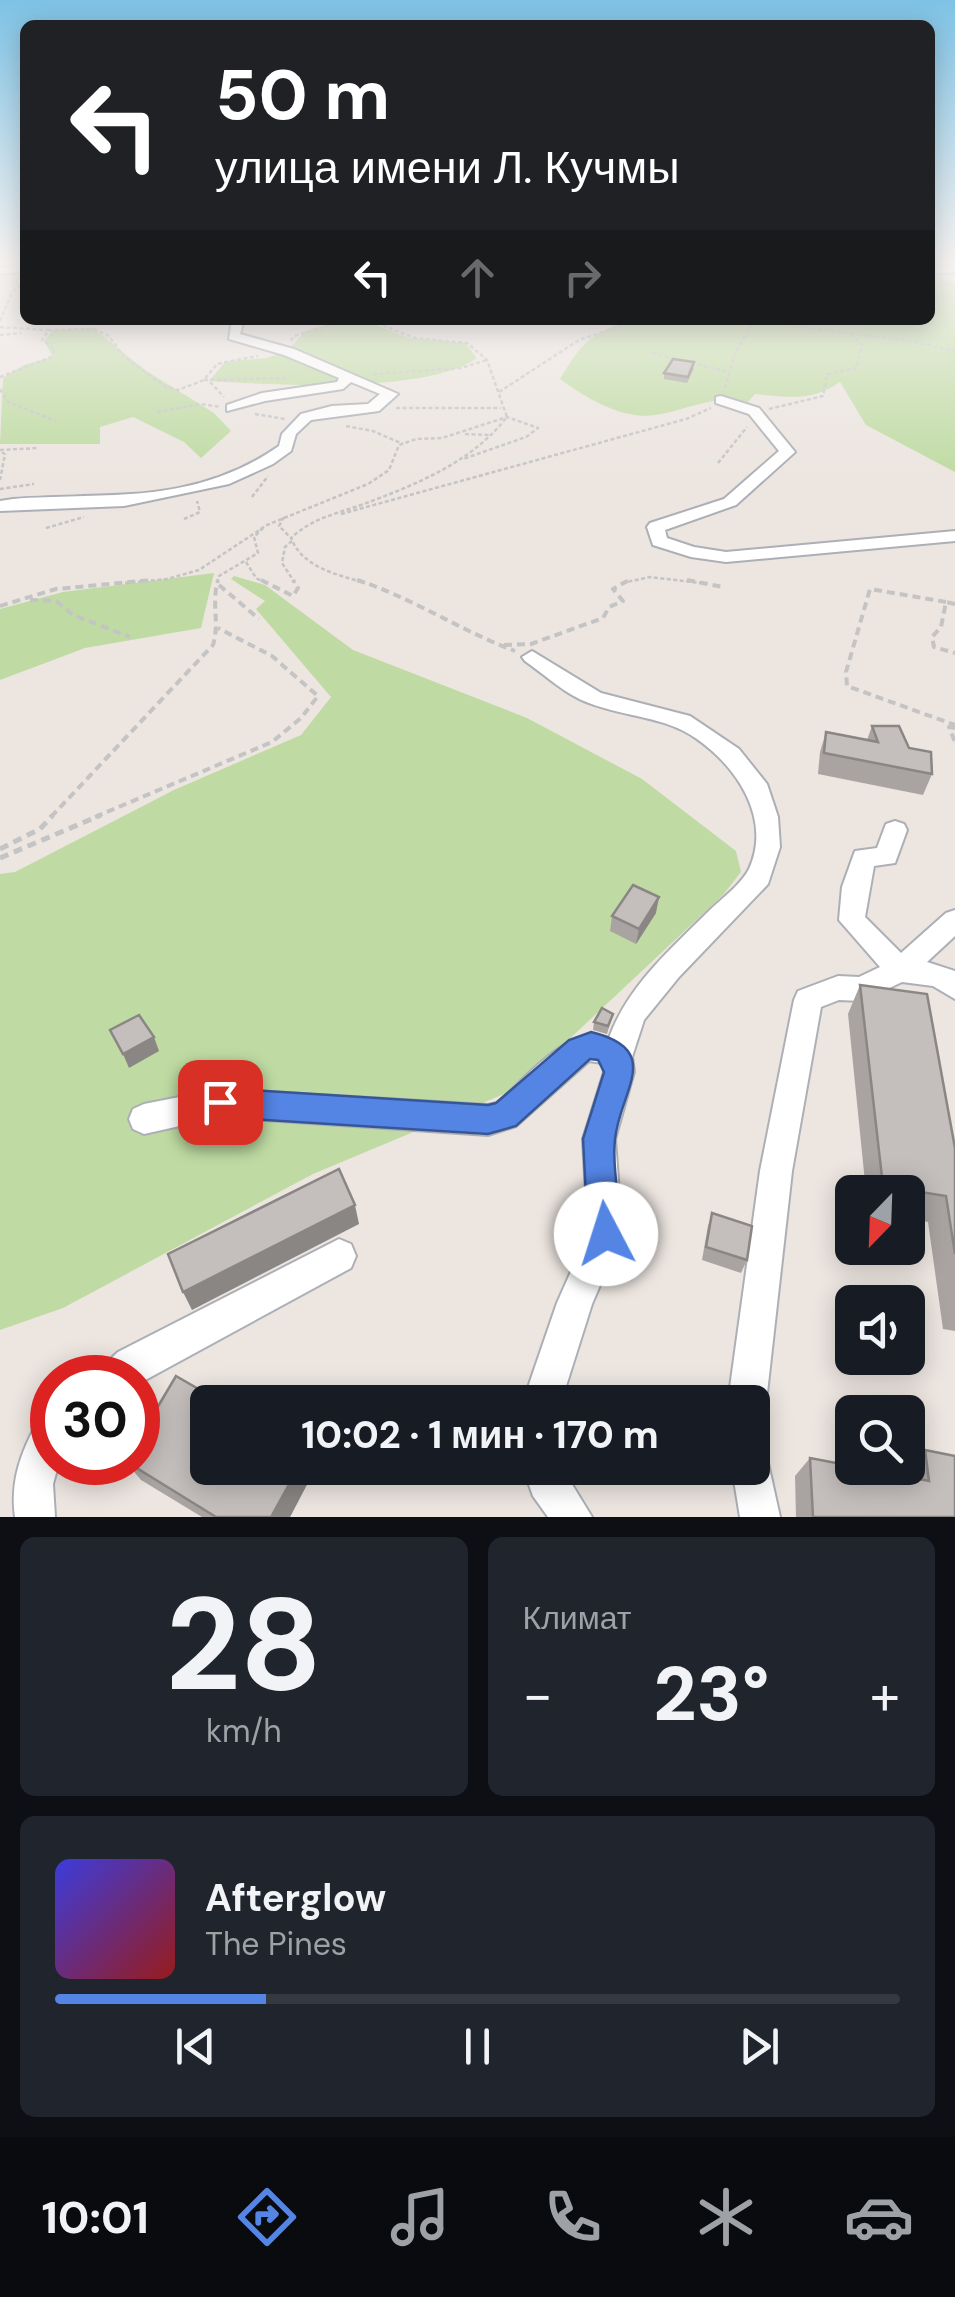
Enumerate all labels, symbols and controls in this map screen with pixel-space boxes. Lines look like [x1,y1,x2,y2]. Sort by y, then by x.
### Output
text: 50 m [215,50,390,141]
icon: left [50,60,180,190]
text: улица имени Л. Кучмы [215,138,680,197]
icon: left [345,250,400,305]
icon: ahead [450,250,505,305]
icon: right [555,250,610,305]
pin [178,1060,263,1145]
icon: arrive [193,1075,248,1130]
north arrow [835,1175,925,1265]
map controls [835,1175,925,1485]
position arrow [554,1182,658,1286]
button: sound [835,1285,925,1375]
speed limit sign: 30 [30,1355,160,1485]
button: search [835,1395,925,1485]
text: 10:02 · 1 мин · 170 m [301,1410,659,1460]
text: 28 [166,1560,322,1729]
text: Климат [523,1597,631,1639]
text: 23° [653,1646,769,1743]
text: − [523,1659,553,1731]
text: + [870,1659,900,1731]
text: km/h [206,1710,282,1752]
text: Afterglow [205,1873,386,1923]
text: The Pines [205,1923,347,1965]
icon: previous [168,2019,223,2074]
icon: pause [450,2019,505,2074]
icon: next [732,2019,787,2074]
icon: directions [232,2182,302,2252]
icon: music [385,2182,455,2252]
icon: phone [538,2182,608,2252]
icon: climate [691,2182,761,2252]
icon: car [844,2182,914,2252]
text: 10:01 [41,2188,149,2247]

